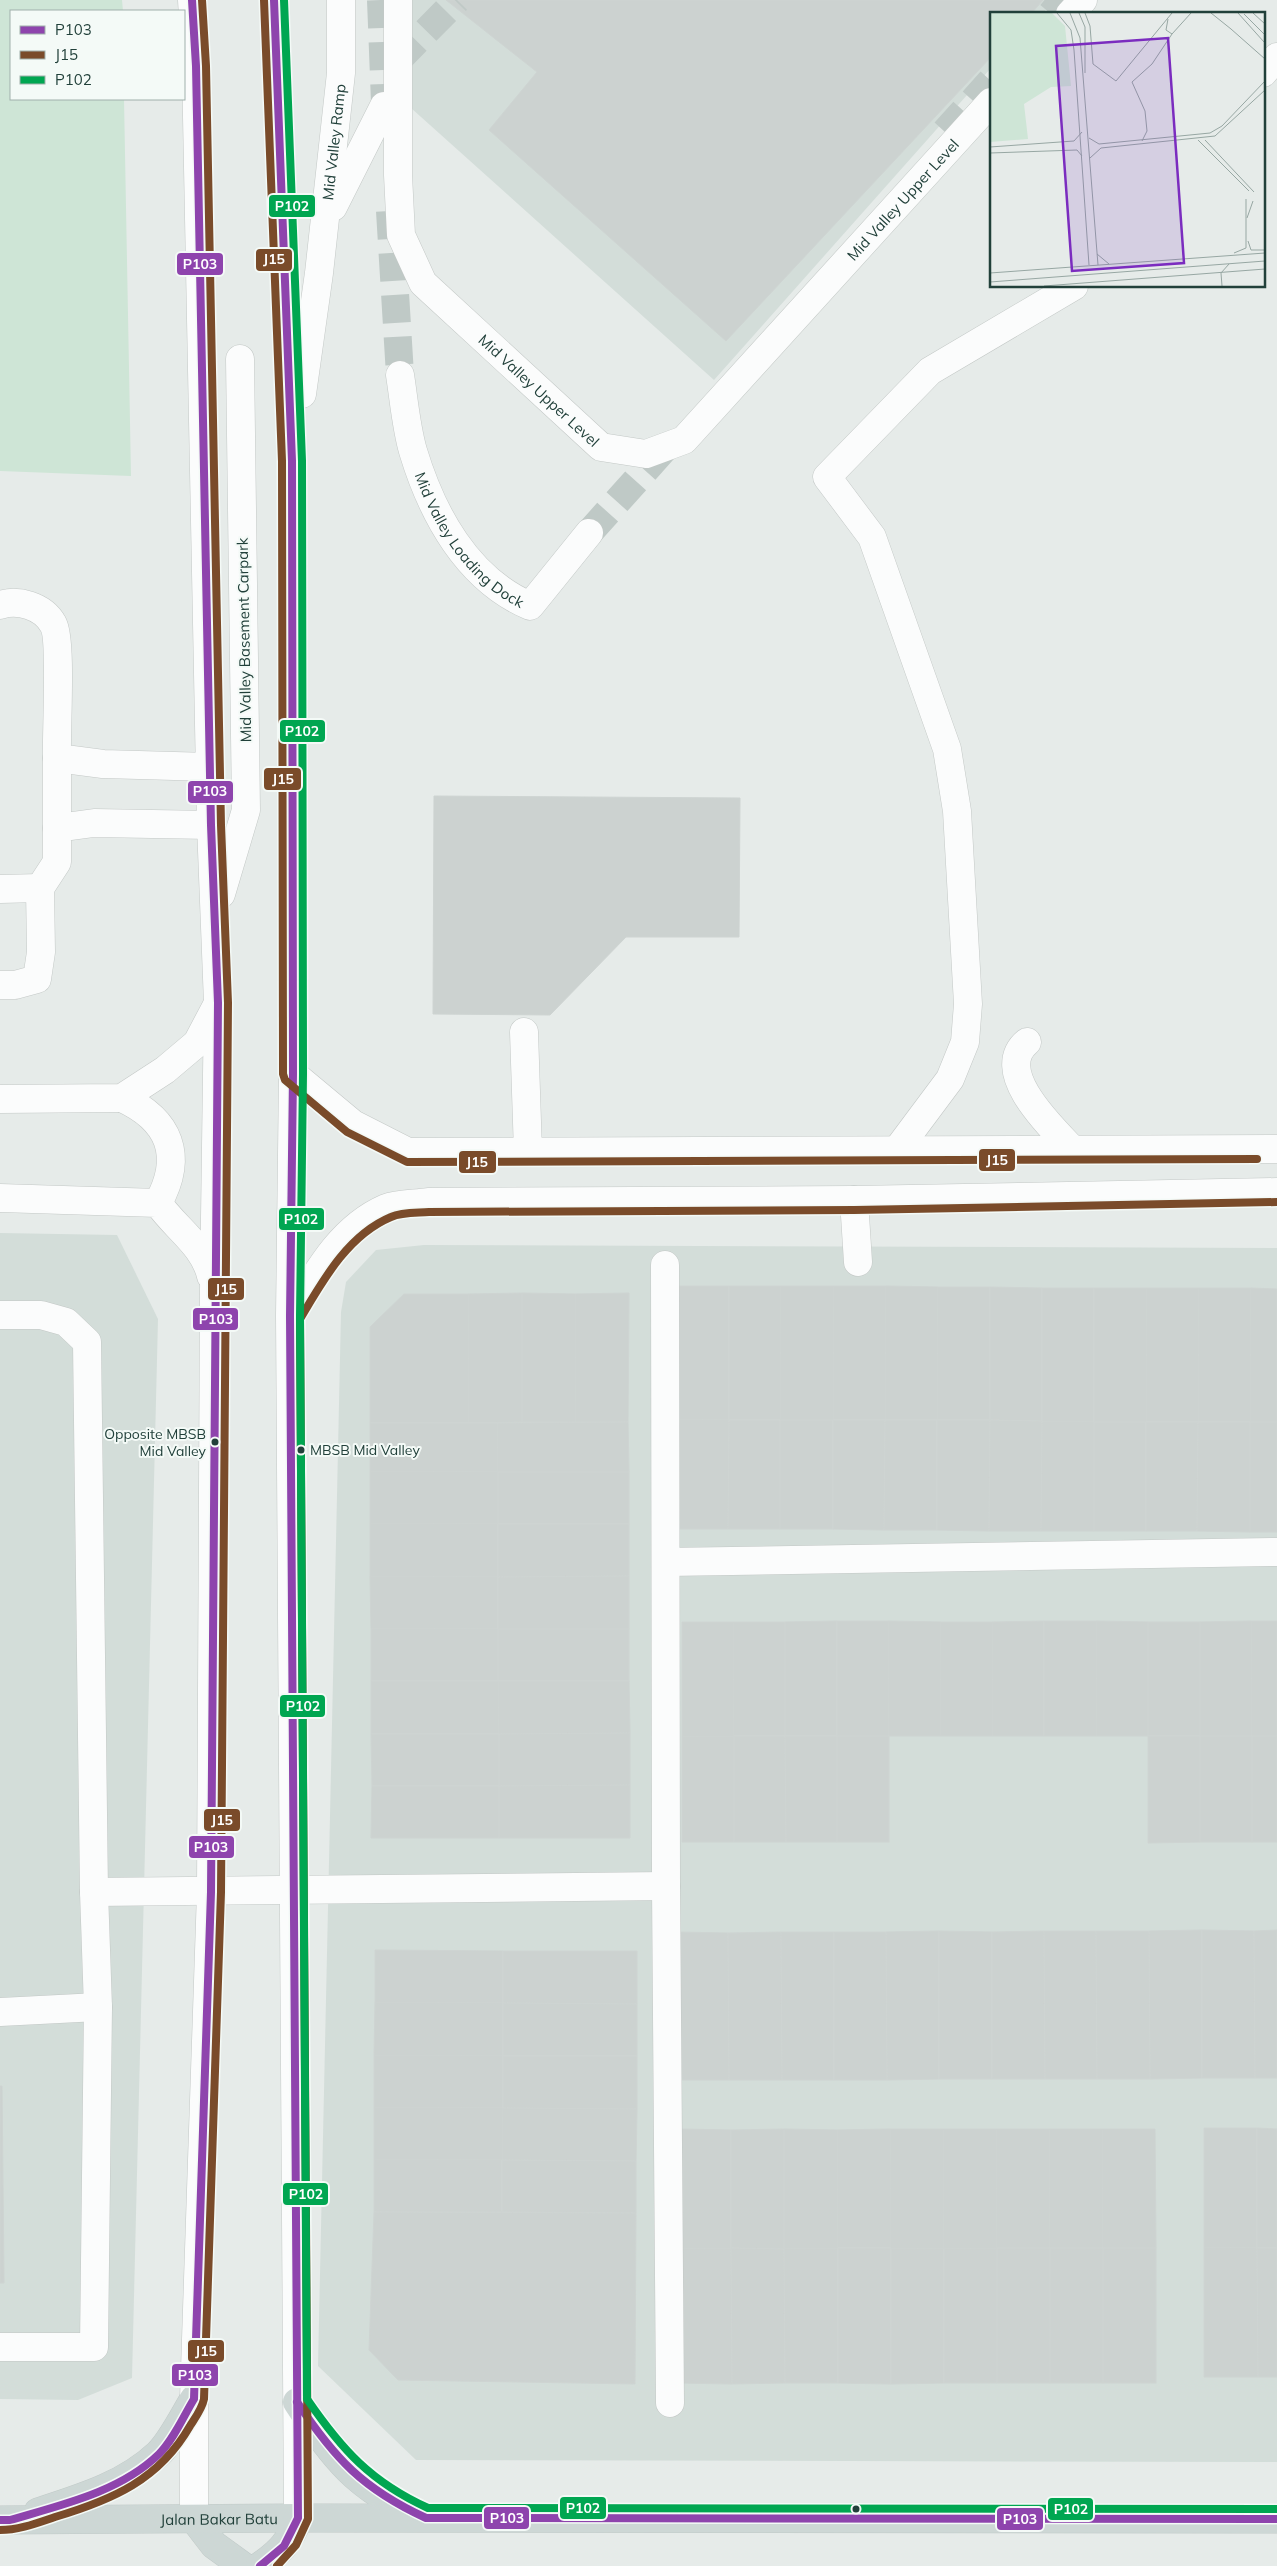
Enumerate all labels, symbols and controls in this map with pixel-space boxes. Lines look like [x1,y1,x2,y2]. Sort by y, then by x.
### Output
legend [10,10,185,100]
inset map [990,12,1264,288]
text: P103 [55,20,92,39]
text: J15 [55,45,78,64]
text: P102 [55,70,92,89]
street label: Mid Valley Ramp [318,83,349,201]
street label: Mid Valley Upper Level [843,135,963,264]
line badge: P102 [268,194,316,218]
text: P102 [275,197,309,215]
line badge: J15 [255,248,293,272]
text: J15 [263,250,285,268]
line badge: P103 [176,252,224,276]
text: P103 [183,255,217,273]
street label: Mid Valley Upper Level [475,330,604,450]
street label: Mid Valley Loading Dock [411,469,528,611]
street label: Mid Valley Basement Carpark [233,537,255,743]
line badge: P102 [279,719,326,743]
text: P102 [285,722,319,740]
line badge: J15 [263,767,302,791]
text: J15 [272,770,294,788]
line badge: P103 [187,780,234,804]
text: P103 [193,782,227,800]
line badge: J15 [978,1148,1016,1172]
line badge: J15 [458,1150,497,1174]
text: J15 [986,1151,1008,1169]
text: J15 [466,1153,488,1171]
line badge: P102 [278,1207,325,1231]
text: P102 [284,1210,318,1228]
line badge: J15 [207,1277,245,1301]
text: J15 [215,1280,237,1298]
line badge: P103 [192,1307,239,1331]
text: P103 [199,1310,233,1328]
place label: Opposite MBSB Mid Valley [104,1425,207,1460]
marker: Opposite MBSB Mid Valley [210,1437,220,1447]
place label: MBSB Mid Valley [310,1441,420,1459]
marker: MBSB Mid Valley [296,1445,306,1455]
line badge: P102 [279,1694,326,1718]
text: P102 [286,1697,320,1715]
line badge: J15 [203,1808,241,1832]
text: J15 [211,1811,233,1829]
line badge: P103 [188,1835,235,1859]
text: P103 [194,1838,228,1856]
line badge: P102 [282,2182,329,2206]
text: P102 [289,2185,323,2203]
line badge: J15 [187,2339,225,2363]
text: J15 [195,2342,217,2360]
line badge: P103 [171,2363,219,2387]
text: P103 [178,2366,212,2384]
line badge: P102 [559,2496,607,2520]
line badge: P102 [1047,2497,1094,2521]
text: P102 [566,2499,600,2517]
text: P102 [1054,2500,1088,2518]
unlabelled marker [851,2504,861,2514]
line badge: P103 [483,2506,530,2530]
line badge: P103 [996,2507,1044,2531]
street label: Jalan Bakar Batu [160,2509,278,2528]
text: P103 [490,2509,524,2527]
text: P103 [1003,2510,1037,2528]

